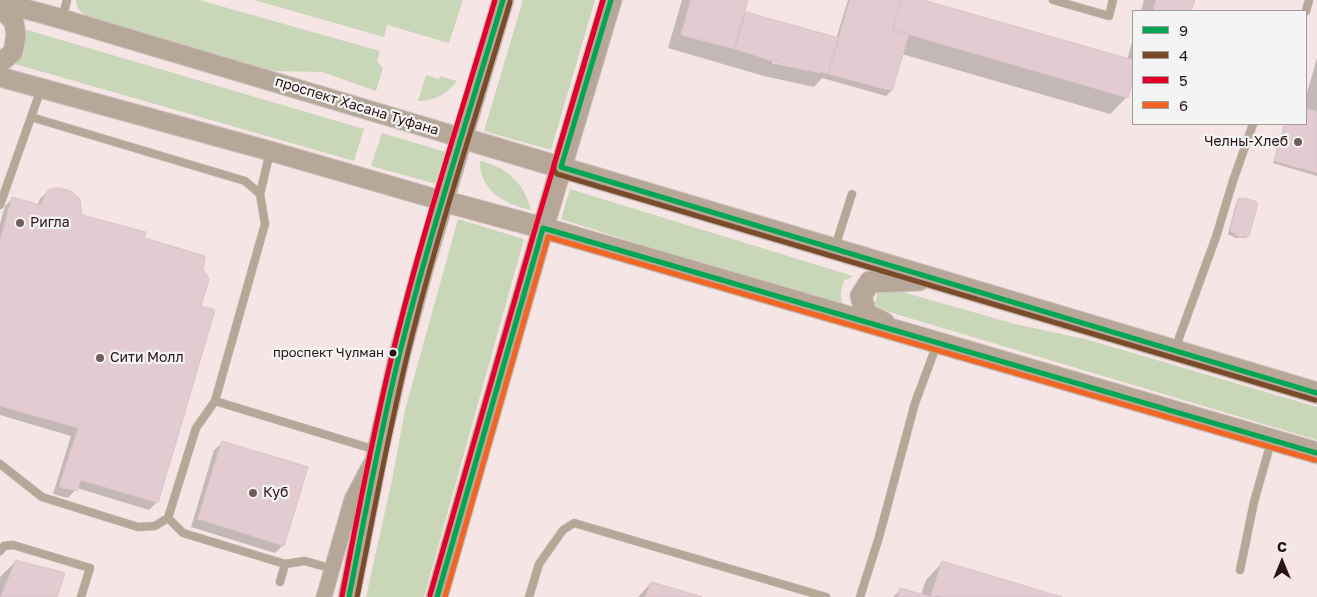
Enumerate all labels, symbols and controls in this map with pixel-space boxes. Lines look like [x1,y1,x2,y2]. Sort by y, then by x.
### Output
legend [1132,10,1307,125]
text: 9 [1179,21,1188,39]
text: 4 [1179,46,1188,64]
text: 5 [1179,71,1188,89]
street label: проспект Хасана Туфана [273,73,441,139]
text: 6 [1179,96,1188,114]
place label: Челны-Хлеб [1204,134,1288,150]
marker: Челны-Хлеб [1292,136,1304,148]
place label: Ригла [30,215,70,231]
marker: Ригла [14,217,26,229]
place label: проспект Чулман [273,345,384,361]
marker: проспект Чулман [388,348,398,358]
place label: Сити Молл [110,350,184,366]
marker: Сити Молл [94,352,106,364]
place label: Куб [263,485,288,501]
marker: Куб [247,487,259,499]
north arrow [1257,537,1307,587]
text: С [1277,538,1287,555]

